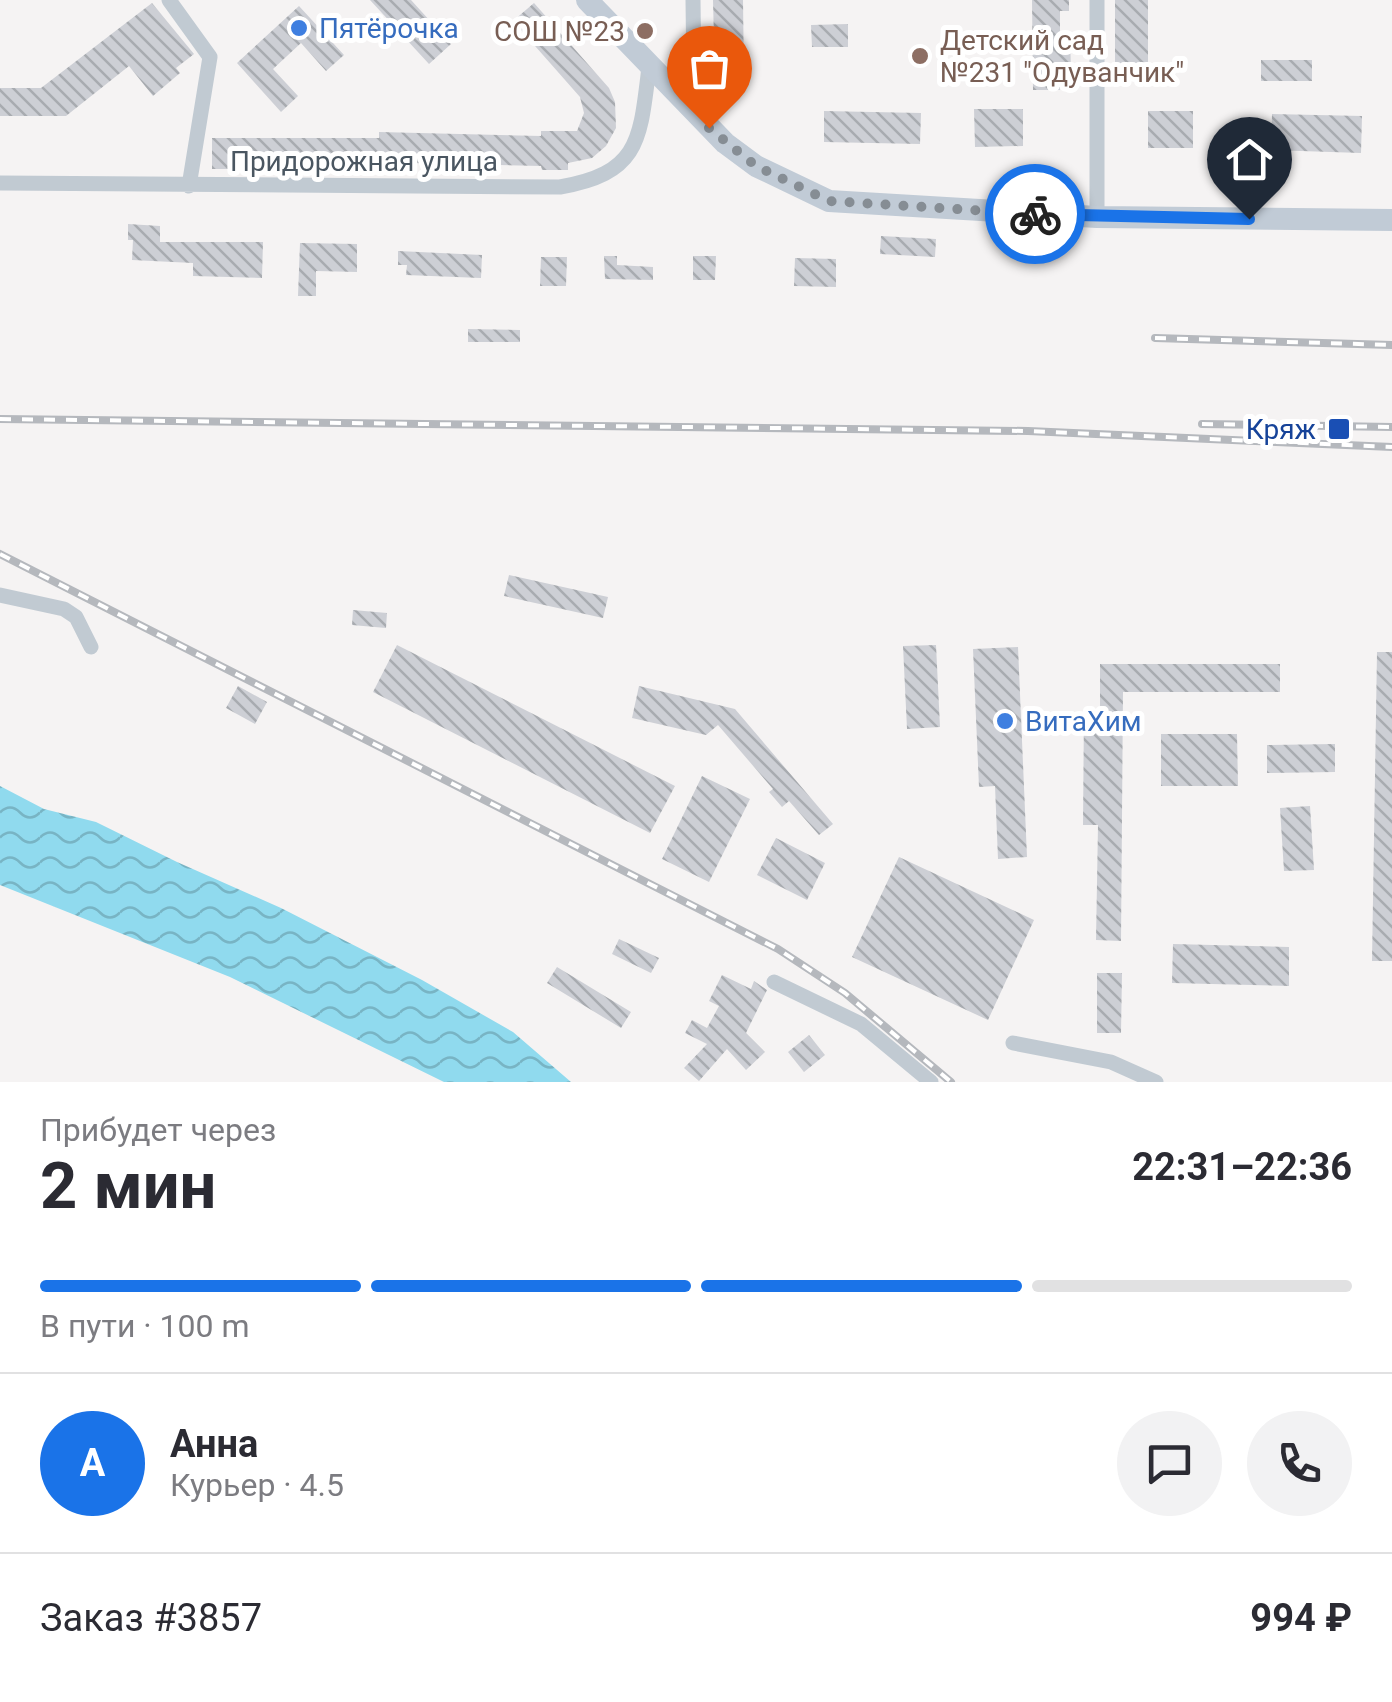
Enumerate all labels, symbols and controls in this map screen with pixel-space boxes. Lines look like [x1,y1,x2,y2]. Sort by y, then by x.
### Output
place label: Пятёрочка [319,12,459,45]
place label: СОШ №23 [494,15,625,48]
marker: Пятёрочка [288,17,310,39]
marker: СОШ №23 [634,20,656,42]
place label: Детский сад №231 "Одуванчик" [940,24,1184,89]
pin [667,26,752,129]
icon: bag [682,41,737,96]
marker: Детский сад №231 "Одуванчик" [909,45,931,67]
pin [1207,117,1292,220]
icon: home [1222,132,1277,187]
street label: Придорожная улица [230,145,498,178]
courier [985,164,1085,264]
icon: bike [1008,187,1063,242]
place label: Кряж [1246,413,1317,446]
marker: Кряж [1326,416,1352,442]
place label: ВитаХим [1025,705,1142,738]
marker: ВитаХим [994,710,1016,732]
text: Прибудет через [40,1111,276,1149]
text: 22:31–22:36 [1132,1145,1352,1189]
text: 2 мин [40,1148,216,1224]
text: В пути · 100 m [40,1307,250,1345]
button: chat [1117,1411,1222,1516]
button: phone [1247,1411,1352,1516]
text: Анна [170,1422,258,1466]
text: А [80,1441,105,1485]
text: Курьер · 4.5 [170,1466,344,1504]
text: Заказ #3857 [40,1596,262,1640]
text: 994 ₽ [1250,1596,1352,1640]

